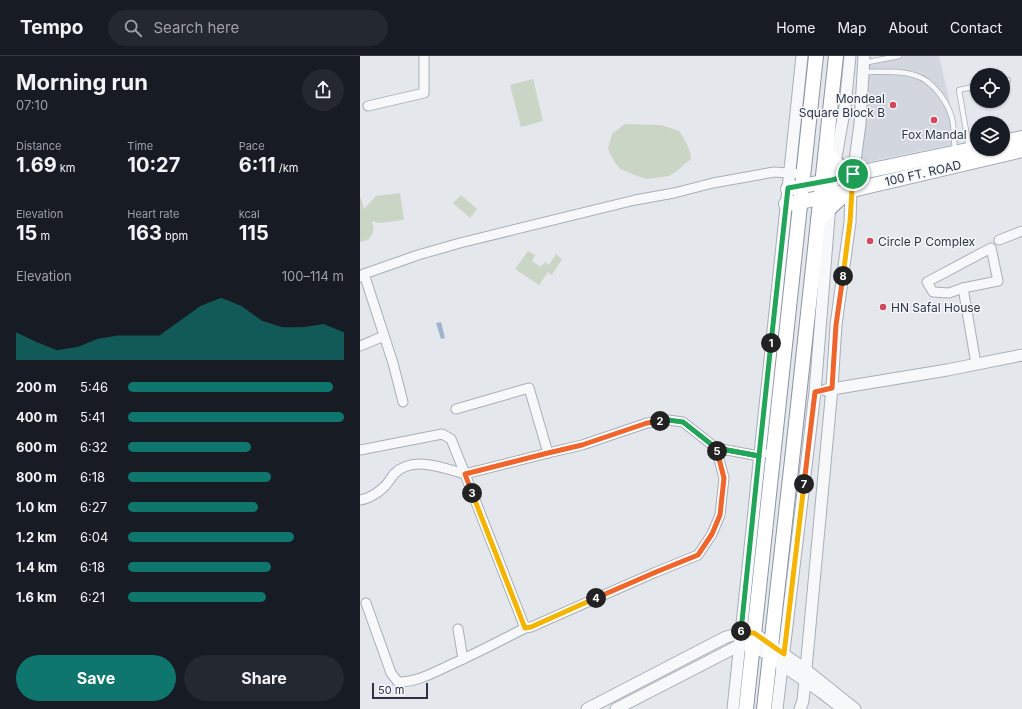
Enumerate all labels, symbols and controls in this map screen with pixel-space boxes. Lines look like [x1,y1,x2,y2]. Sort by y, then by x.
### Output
search box [108,10,388,46]
text: Tempo [20,16,84,39]
icon: search [122,17,144,39]
text: Search here [154,18,239,37]
text: Home [776,19,815,36]
text: Map [837,19,867,36]
text: About [889,19,928,36]
text: Contact [950,19,1002,36]
map controls [970,68,1010,156]
button: locate [970,68,1010,108]
text: Morning run [16,69,148,95]
button: share [302,69,344,111]
place label: Mondeal Square Block B [799,91,885,120]
text: 07:10 [16,97,48,113]
marker: Mondeal Square Block B [888,100,898,110]
marker: Fox Mandal [929,115,939,125]
button: layers [970,116,1010,156]
place label: Fox Mandal [901,127,967,142]
text: Distance [16,139,61,153]
text: Time [127,139,153,153]
text: Pace [239,139,265,153]
text: 1.69 [16,153,57,177]
text: 10:27 [127,153,180,177]
text: 6:11 [239,153,276,177]
pin [836,157,870,191]
street label: 100 FT. ROAD [883,157,963,189]
text: km [57,161,75,175]
text: /km [276,161,298,175]
icon: arrive [842,163,864,185]
text: Elevation [16,207,63,221]
text: Heart rate [127,207,179,221]
text: kcal [239,207,260,221]
text: 15 [16,221,37,245]
text: 163 [127,221,162,245]
text: 115 [239,221,269,245]
text: m [37,229,50,243]
text: bpm [162,229,188,243]
place label: Circle P Complex [878,234,976,249]
marker: Circle P Complex [865,236,875,246]
pin: 8 [833,266,853,286]
text: Elevation [16,268,72,284]
text: 100–114 m [282,268,344,284]
text: 8 [839,269,847,283]
place label: HN Safal House [891,300,981,315]
marker: HN Safal House [878,302,888,312]
pin: 1 [761,333,781,353]
text: 1 [769,336,773,350]
text: 200 m [16,379,57,395]
text: 5:46 [80,379,108,395]
text: 400 m [16,409,57,425]
text: 5:41 [80,409,105,425]
pin: 2 [650,411,670,431]
text: 2 [657,414,663,428]
text: 600 m [16,439,57,455]
text: 6:32 [80,439,108,455]
pin: 5 [707,441,727,461]
text: 5 [713,444,721,458]
text: 800 m [16,469,57,485]
text: 6:18 [80,469,105,485]
pin: 7 [794,474,814,494]
text: 7 [801,477,807,491]
pin: 3 [462,483,482,503]
text: 3 [468,486,476,500]
text: 1.0 km [16,499,57,515]
text: 6:27 [80,499,107,515]
text: 1.2 km [16,529,57,545]
text: 6:04 [80,529,108,545]
text: 1.4 km [16,559,57,575]
text: 6:18 [80,559,105,575]
pin: 4 [586,588,606,608]
text: 1.6 km [16,589,57,605]
text: 6:21 [80,589,105,605]
text: 4 [592,591,600,605]
pin: 6 [731,621,751,641]
text: 6 [737,624,745,638]
button: Save [16,655,176,701]
button: Share [184,655,344,701]
scale bar [372,681,428,700]
text: 50 m [378,683,404,697]

